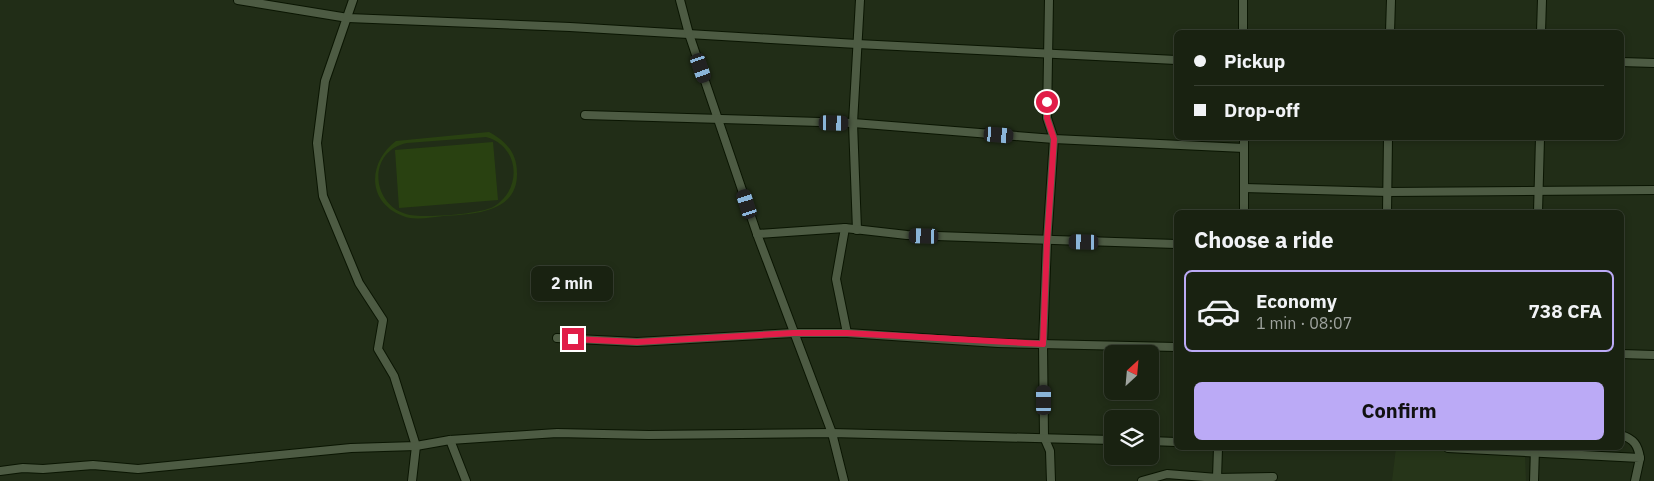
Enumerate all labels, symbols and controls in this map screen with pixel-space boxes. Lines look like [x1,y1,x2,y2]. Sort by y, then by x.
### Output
text: Pickup [1224,49,1285,73]
car [689,51,712,85]
route start [1036,91,1058,113]
text: Drop-off [1224,98,1300,122]
car [818,115,849,131]
car [983,126,1014,144]
car [735,187,758,221]
text: Choose a ride [1194,225,1334,254]
car [908,228,939,244]
car [1068,234,1099,250]
callout: 2 min [532,266,614,302]
text: 2 min [551,273,593,293]
icon: car [1196,289,1241,334]
text: Economy [1256,289,1337,313]
text: 738 CFA [1528,299,1602,323]
text: 1 min · 08:07 [1256,313,1352,333]
route end [562,328,584,350]
north arrow [1104,345,1159,400]
map controls [1104,345,1159,465]
button: Confirm [1194,382,1604,440]
car [1036,385,1051,415]
button: layers [1104,410,1159,465]

